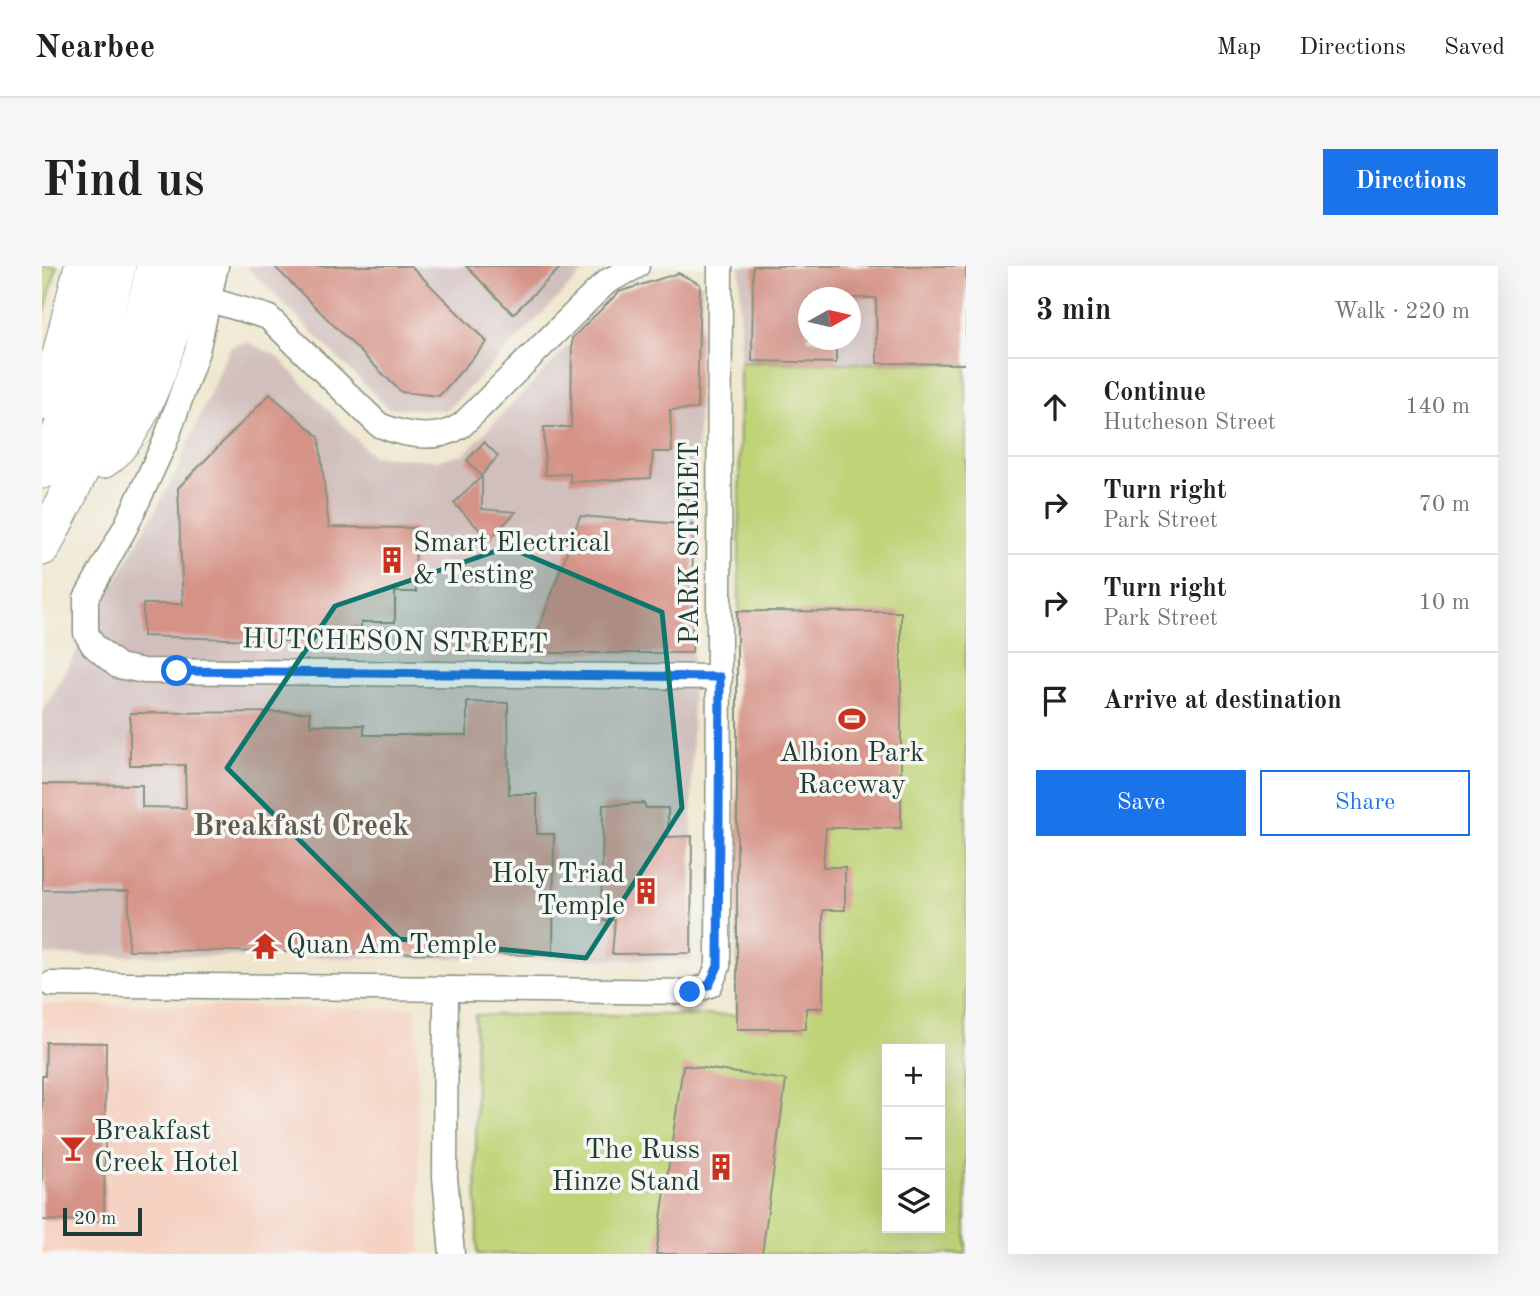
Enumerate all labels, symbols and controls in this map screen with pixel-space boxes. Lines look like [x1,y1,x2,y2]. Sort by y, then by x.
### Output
text: Nearbee [35,32,155,65]
text: Map [1217,36,1261,60]
text: Directions [1299,36,1406,60]
text: Saved [1444,36,1505,60]
button: Directions [1323,149,1498,215]
text: Find us [42,158,205,207]
north arrow [798,287,861,350]
text: 3 min [1036,296,1111,326]
text: Walk · 220 m [1334,300,1470,323]
text: Continue [1103,380,1206,406]
icon: ahead [1036,388,1074,426]
text: 140 m [1405,395,1470,418]
text: Hutcheson Street [1103,411,1276,434]
street label: PARK STREET [677,441,705,645]
text: Turn right [1103,478,1226,504]
icon: right [1036,486,1074,524]
text: 70 m [1419,493,1470,516]
text: Park Street [1103,509,1218,532]
place label: Smart Electrical & Testing [413,530,610,590]
building icon: Smart Electrical & Testing [377,545,407,575]
text: Turn right [1103,576,1226,602]
icon: right [1036,584,1074,622]
text: 10 m [1419,591,1470,614]
text: Park Street [1103,607,1218,630]
street label: HUTCHESON STREET [242,626,548,660]
route start [161,655,192,686]
icon: arrive [1036,682,1074,720]
text: Arrive at destination [1103,688,1342,714]
sports icon: Albion Park Raceway [837,704,867,734]
place label: Albion Park Raceway [779,740,925,800]
button: Save [1036,770,1246,836]
button: Share [1260,770,1470,836]
district label: Breakfast Creek [193,812,409,842]
place label: Holy Triad Temple [491,861,625,921]
building icon: Holy Triad Temple [631,876,661,906]
temple icon: Quan Am Temple [250,931,280,961]
place label: Quan Am Temple [286,932,497,960]
route end [674,976,705,1007]
map controls [882,1044,945,1233]
button: + [882,1044,945,1107]
button: − [882,1107,945,1170]
place label: Breakfast Creek Hotel [94,1118,239,1178]
bar icon: Breakfast Creek Hotel [58,1133,88,1163]
place label: The Russ Hinze Stand [551,1137,700,1197]
building icon: The Russ Hinze Stand [706,1152,736,1182]
button: layers [882,1170,945,1233]
scale bar [63,1205,142,1237]
text: 20 m [74,1210,116,1229]

